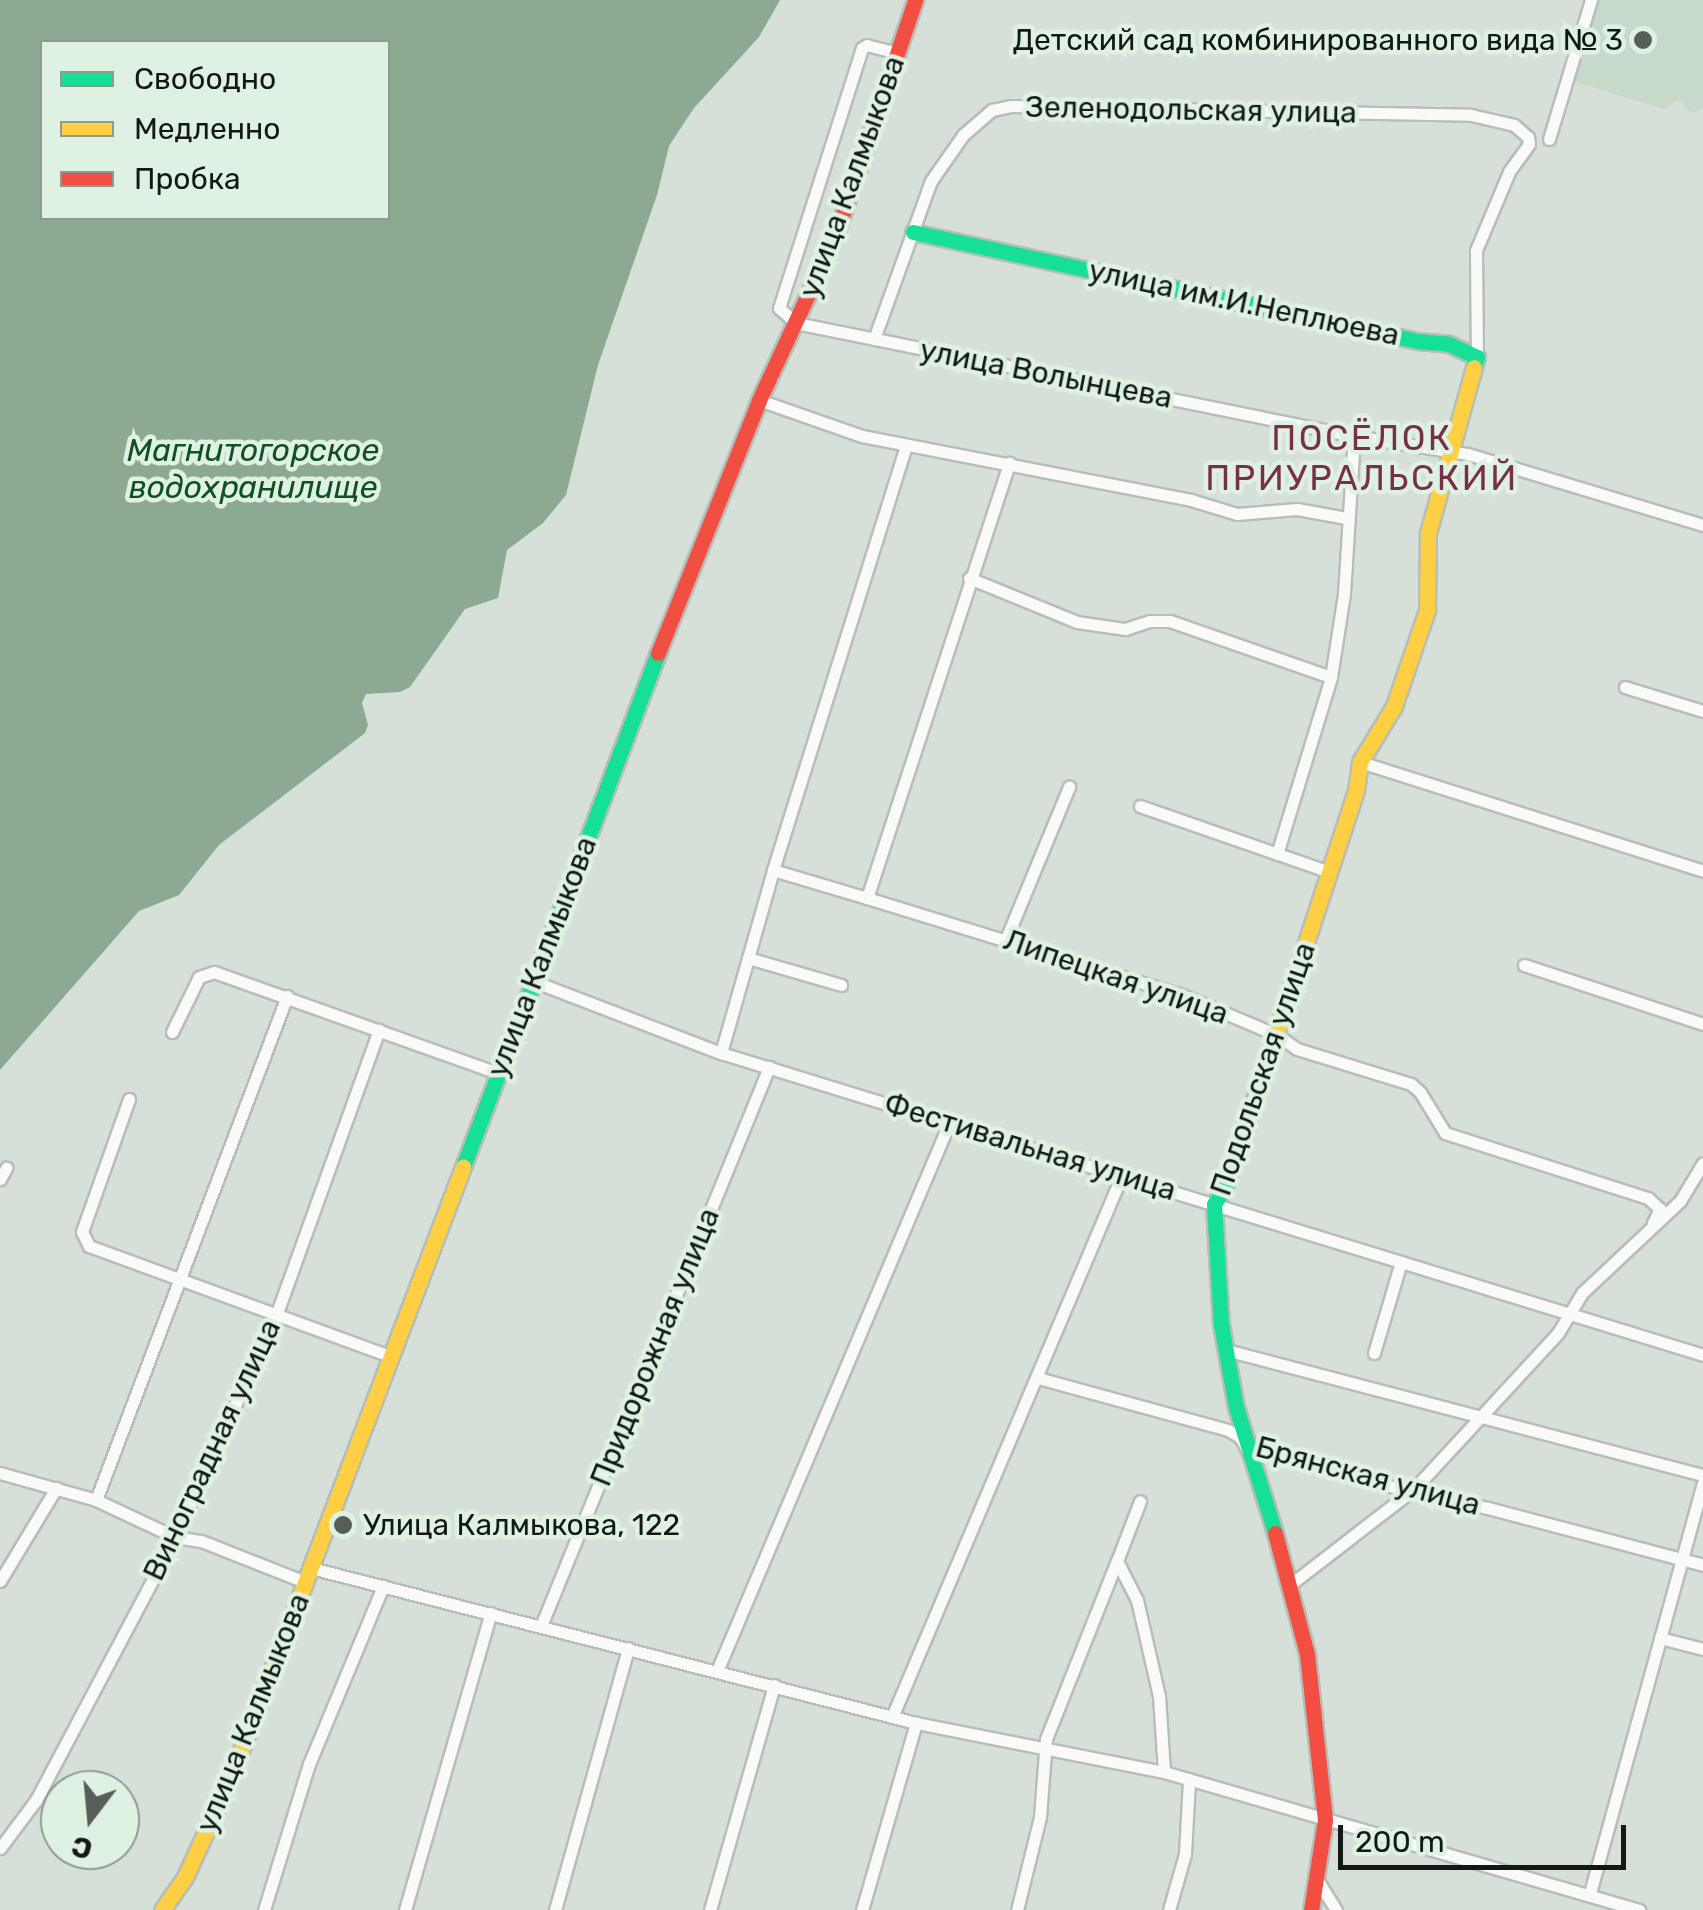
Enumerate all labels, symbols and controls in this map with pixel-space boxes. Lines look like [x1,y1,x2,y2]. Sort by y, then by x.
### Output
place label: Детский сад комбинированного вида № 3 [1013,22,1623,58]
marker: Детский сад комбинированного вида № 3 [1632,29,1654,51]
legend [40,40,390,220]
street label: улица Калмыкова [792,51,912,303]
text: Свободно [134,61,276,97]
street label: Зеленодольская улица [1025,89,1357,131]
text: Медленно [134,111,281,147]
text: Пробка [134,161,241,197]
street label: улица им.И.Неплюева [1085,252,1403,354]
street label: улица Волынцева [917,332,1175,416]
district label: ПОСЁЛОК ПРИУРАЛЬСКИЙ [1205,417,1519,499]
water label: Магнитогорское водохранилище [127,432,379,507]
street label: улица Калмыкова [480,832,604,1082]
street label: Липецкая улица [999,922,1233,1032]
street label: Подольская улица [1203,938,1323,1200]
street label: Фестивальная улица [880,1085,1180,1209]
street label: Придорожная улица [583,1203,727,1491]
street label: Виноградная улица [136,1314,288,1586]
street label: Брянская улица [1252,1429,1484,1523]
place label: Улица Калмыкова, 122 [363,1507,680,1543]
marker: Улица Калмыкова, 122 [332,1514,354,1536]
street label: улица Калмыкова [189,1588,317,1838]
north arrow [40,1770,140,1870]
scale bar [1343,1805,1630,1867]
text: 200 m [1355,1824,1445,1860]
text: С [68,1829,96,1866]

